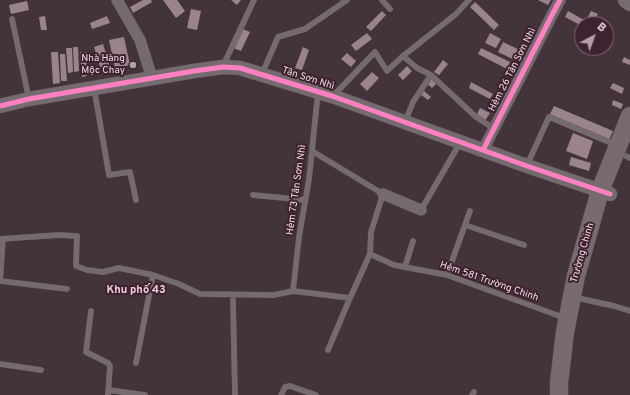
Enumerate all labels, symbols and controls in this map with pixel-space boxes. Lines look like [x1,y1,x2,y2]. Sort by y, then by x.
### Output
north arrow [574,16,614,56]
text: B [594,20,609,35]
street label: Hẻm 26 Tân Sơn Nhì [487,26,539,114]
place label: Nhà Hàng Mộc Chay [81,53,125,76]
marker: Nhà Hàng Mộc Chay [128,60,138,70]
street label: Tân Sơn Nhì [280,65,336,93]
street label: Hẻm 73 Tân Sơn Nhì [285,144,309,236]
street label: Trường Chinh [569,222,597,284]
street label: Hẻm 581 Trường Chinh [438,259,540,305]
district label: Khu phố 43 [106,284,166,298]

